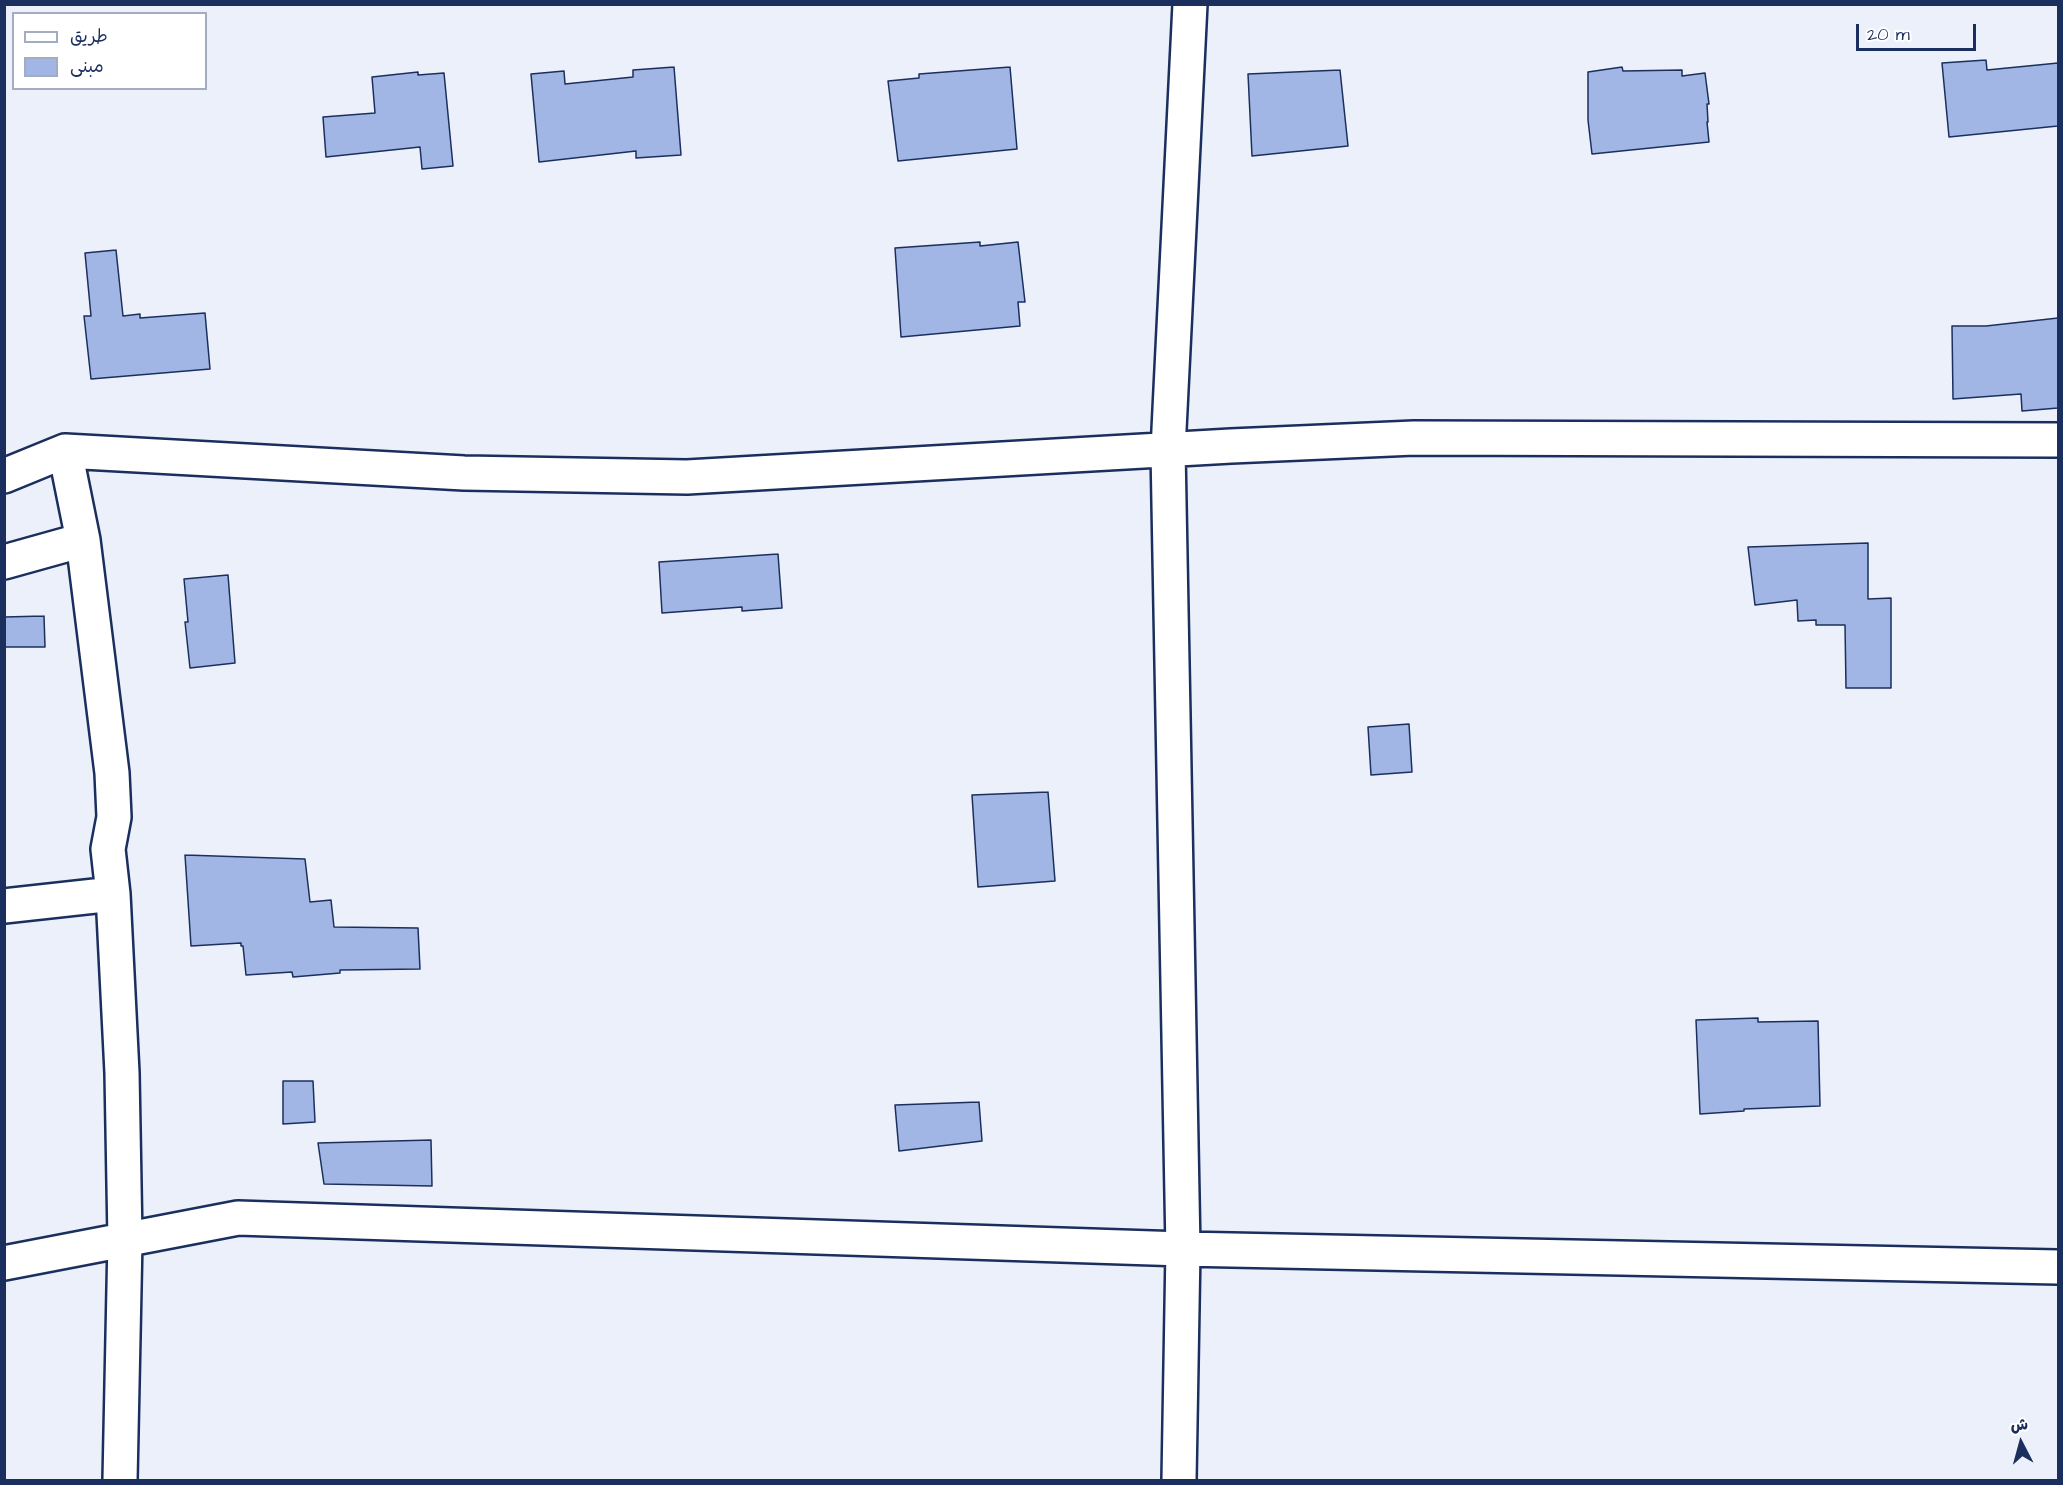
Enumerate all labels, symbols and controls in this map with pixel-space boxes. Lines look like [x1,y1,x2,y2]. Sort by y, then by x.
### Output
legend [12,12,207,90]
scale bar [1859,12,1979,50]
text: 20 m [1867,22,1910,47]
text: طريق [70,24,108,49]
text: مبنى [70,54,104,79]
north arrow [1991,1413,2051,1473]
text: ش [2009,1413,2029,1437]

